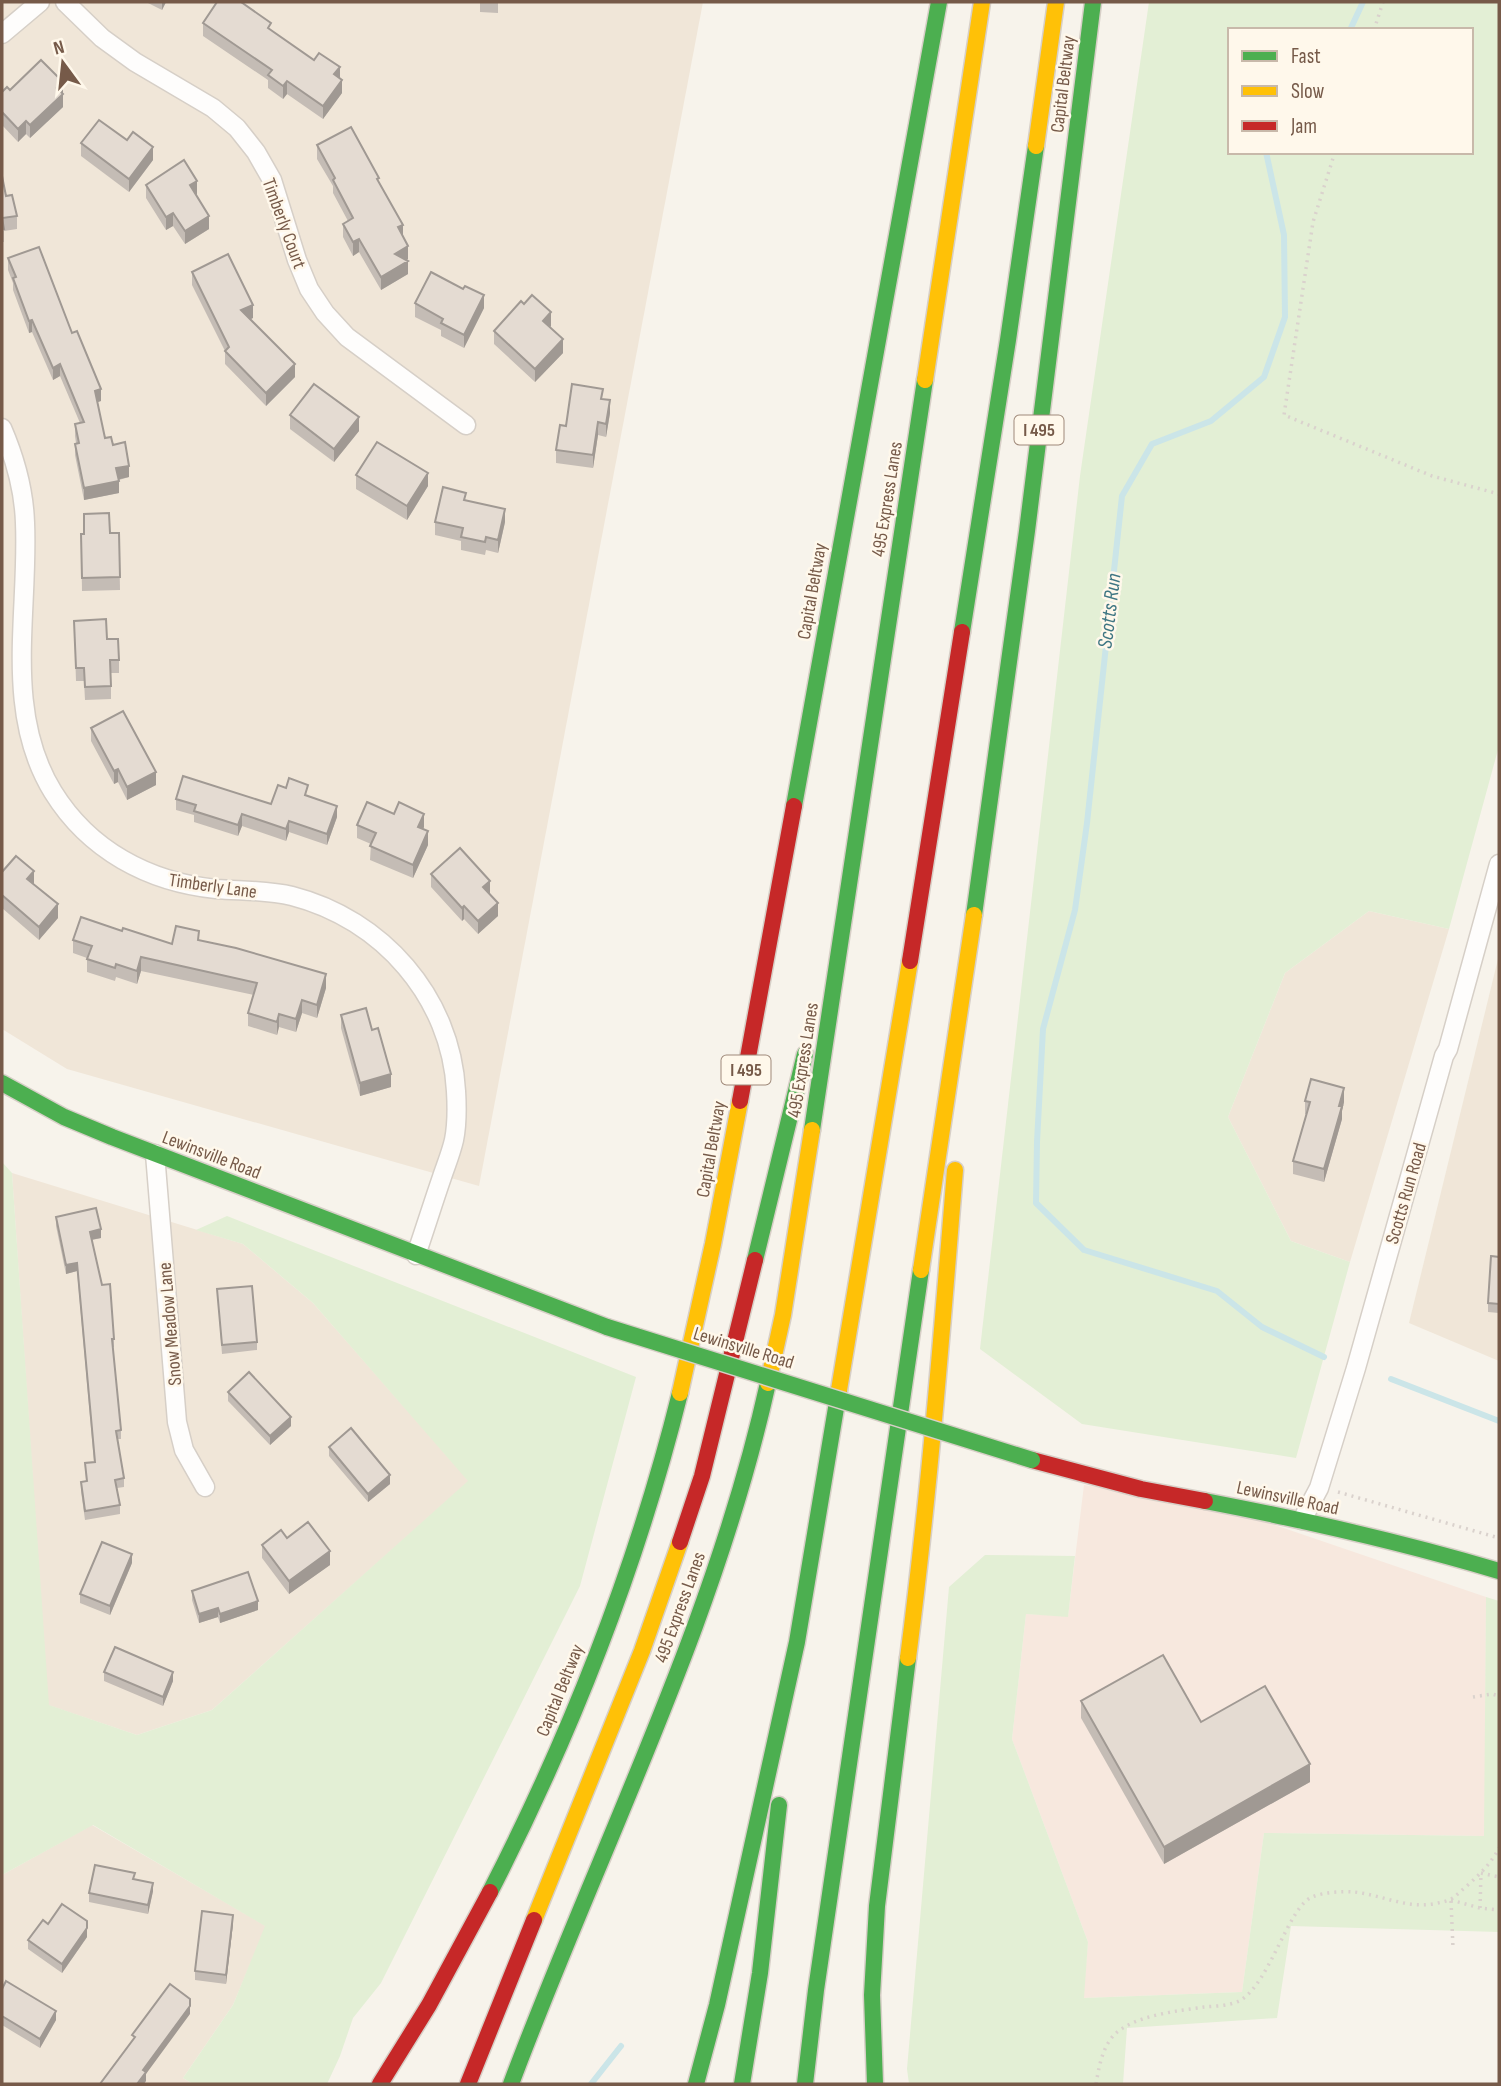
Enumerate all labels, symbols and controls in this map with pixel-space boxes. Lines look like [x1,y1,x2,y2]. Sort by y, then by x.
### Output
north arrow [28,28,98,98]
legend [1228,28,1473,154]
street label: Capital Beltway [1046,34,1081,134]
text: N [51,36,67,60]
text: Fast [1291,44,1321,69]
text: Slow [1291,79,1325,104]
text: Jam [1290,114,1317,139]
street label: Timberly Court [257,175,311,272]
road number: I 495 [1014,416,1064,444]
street label: 495 Express Lanes [867,440,908,558]
street label: Capital Beltway [793,541,832,641]
water label: Scotts Run [1092,572,1127,650]
street label: Timberly Lane [167,869,258,904]
street label: 495 Express Lanes [783,1001,824,1119]
road number: I 495 [722,1056,770,1084]
street label: Capital Beltway [692,1099,731,1199]
street label: Lewinsville Road [159,1126,264,1185]
street label: Scotts Run Road [1381,1140,1432,1247]
street label: Snow Meadow Lane [154,1261,187,1386]
street label: Lewinsville Road [691,1322,797,1375]
street label: Lewinsville Road [1235,1476,1341,1521]
street label: 495 Express Lanes [650,1549,711,1666]
street label: Capital Beltway [531,1640,590,1740]

